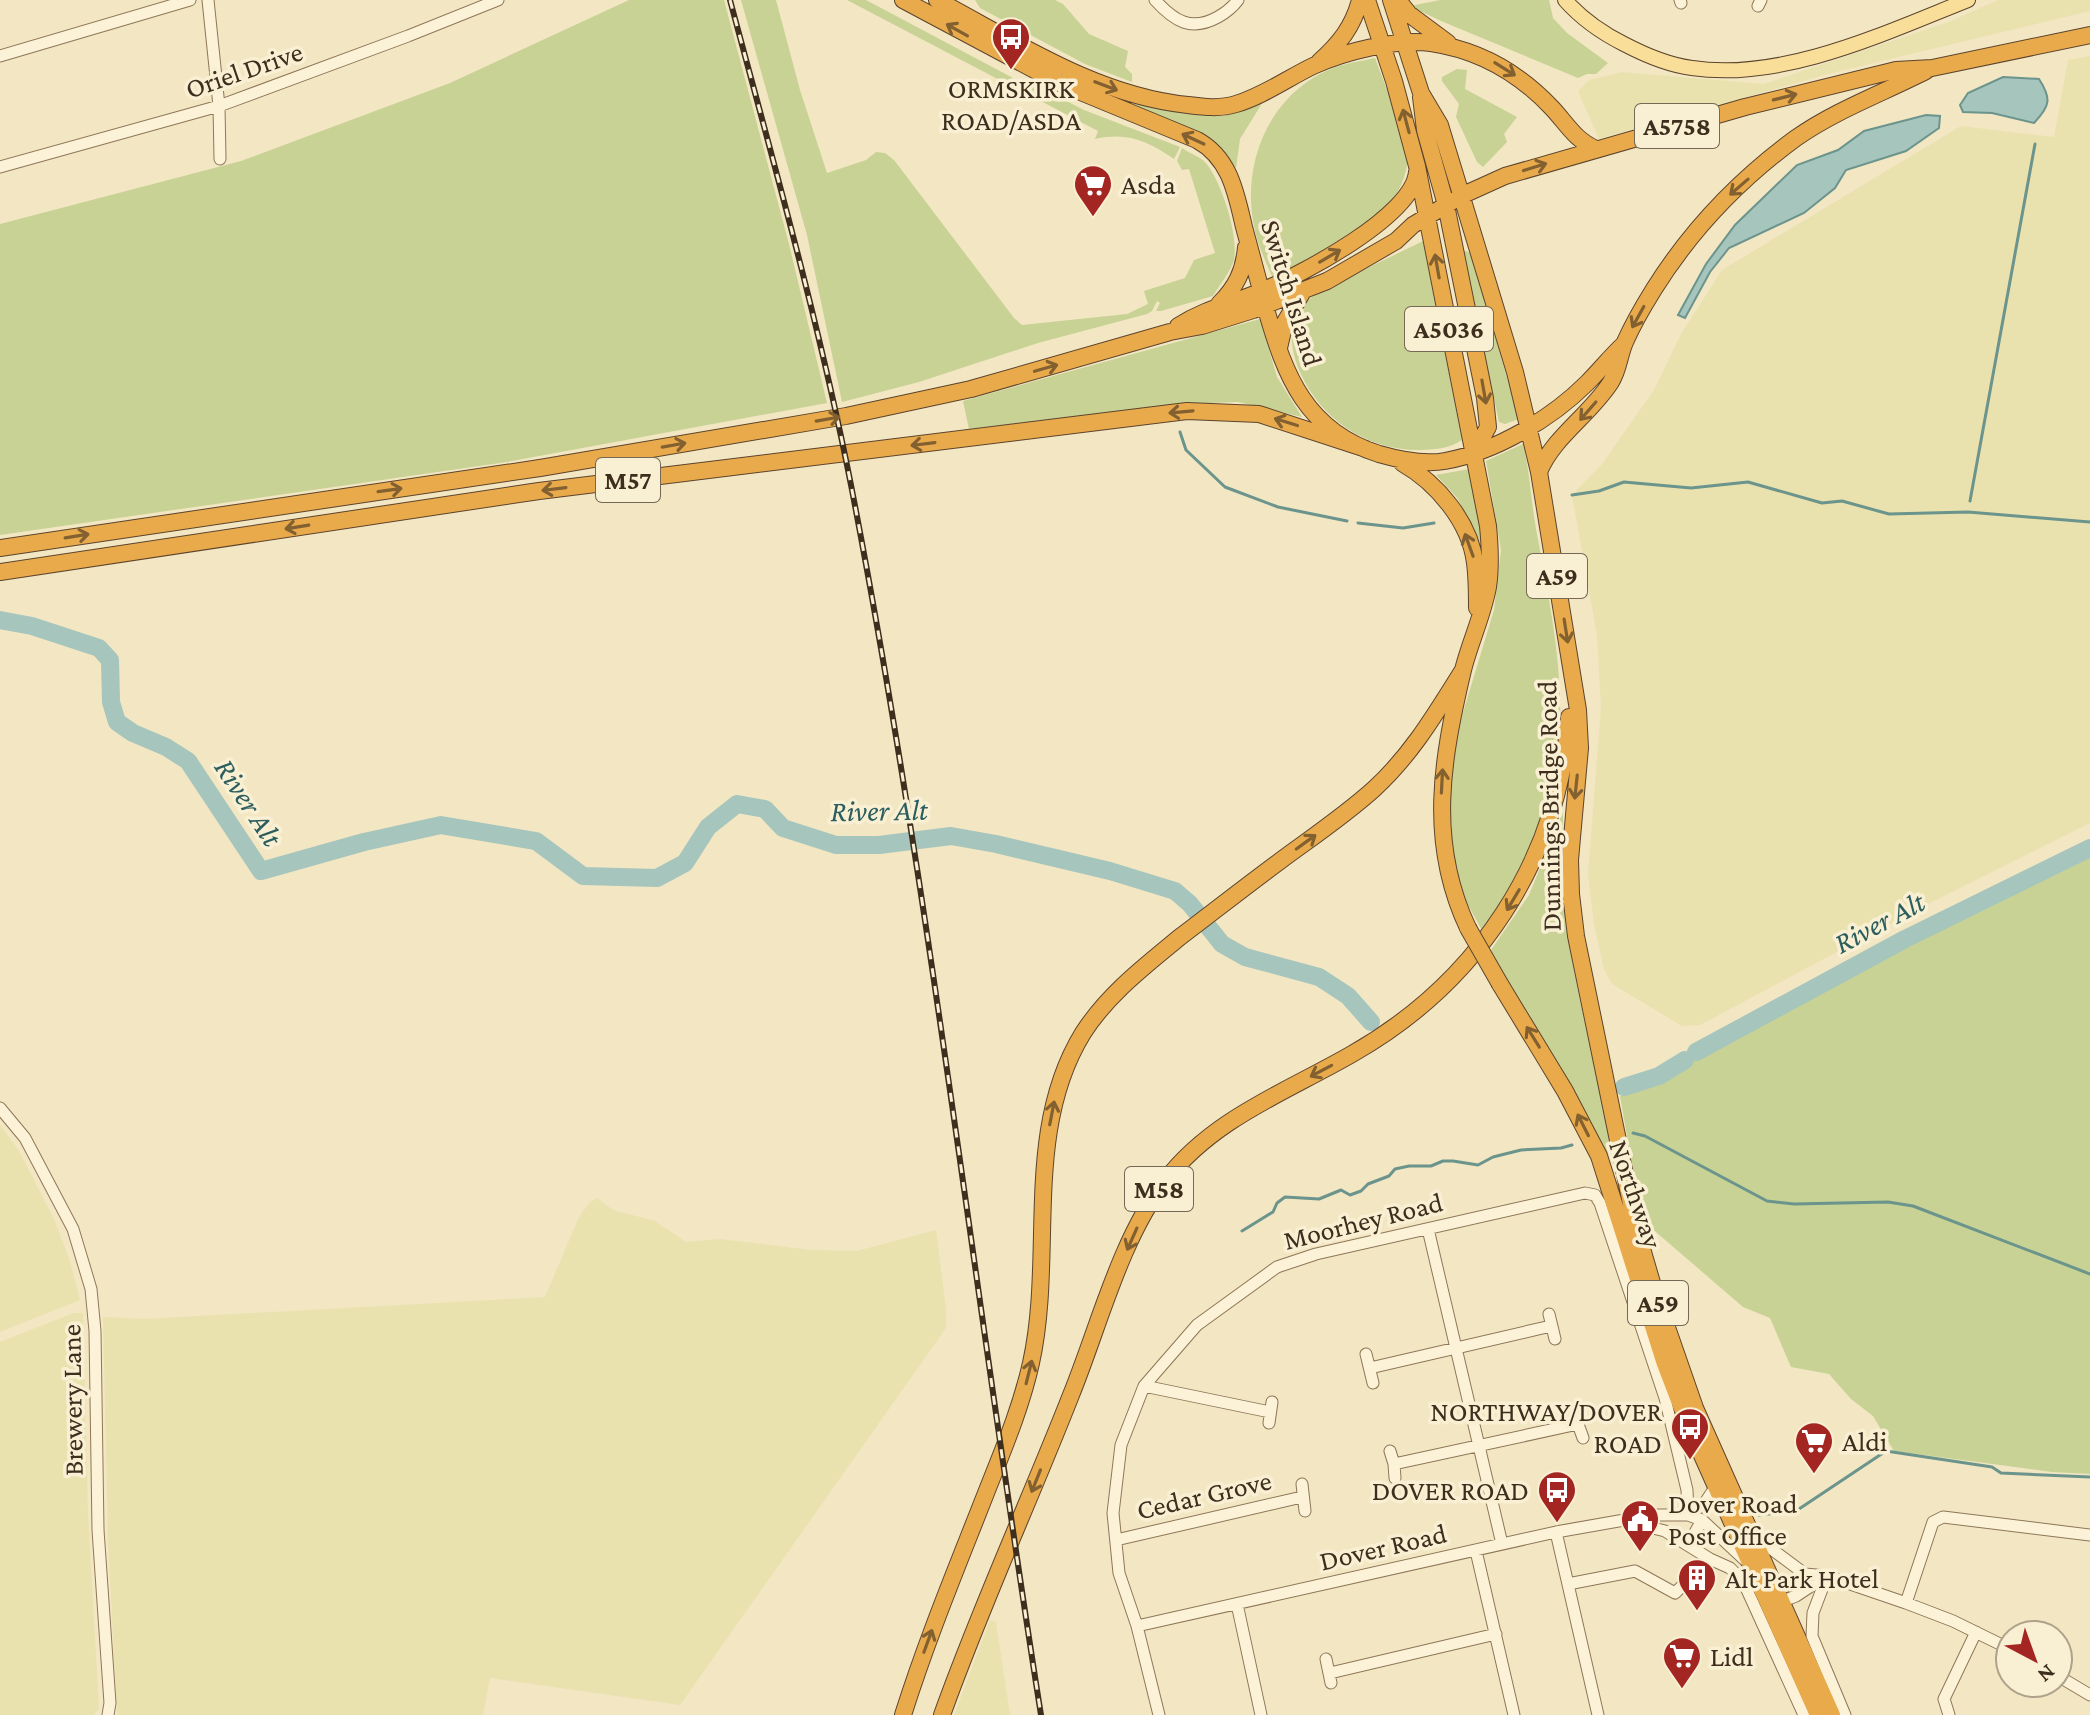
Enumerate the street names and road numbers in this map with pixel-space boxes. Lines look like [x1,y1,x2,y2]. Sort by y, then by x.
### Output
street label: Oriel Drive [181,36,307,104]
road number: A5758 [1635,104,1719,148]
street label: Switch Island [1255,216,1329,370]
road number: A5036 [1405,307,1493,351]
road number: M57 [596,458,660,502]
road number: A59 [1527,554,1587,598]
street label: Dunnings Bridge Road [1531,680,1567,932]
street label: Northway [1603,1136,1669,1253]
road number: M58 [1125,1167,1193,1211]
street label: Moorhey Road [1280,1186,1446,1256]
road number: A59 [1628,1281,1688,1325]
street label: Brewery Lane [55,1324,89,1476]
street label: Cedar Grove [1134,1464,1274,1526]
street label: Dover Road [1316,1517,1450,1577]

